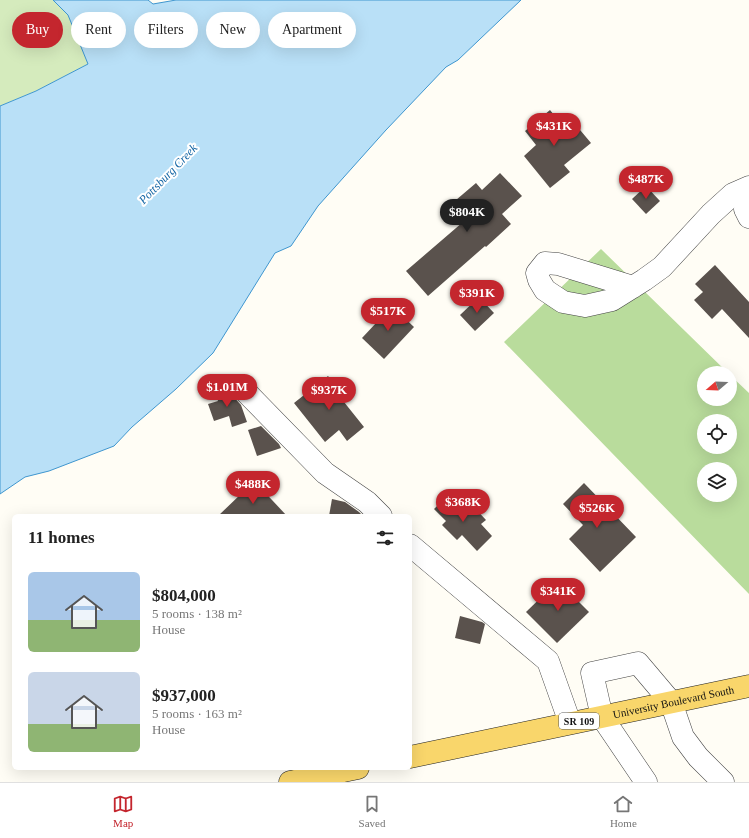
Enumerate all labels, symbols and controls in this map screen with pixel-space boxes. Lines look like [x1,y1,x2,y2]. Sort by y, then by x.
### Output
chip: Buy [12,12,63,48]
chip: Rent [71,12,126,48]
chip: Filters [134,12,198,48]
chip: New [206,12,260,48]
chip: Apartment [268,12,356,48]
pin: $431K [526,113,582,147]
text: $431K [536,118,572,133]
water label: Pottsburg Creek [135,141,201,208]
pin: $487K [618,166,674,200]
text: $487K [628,171,664,186]
pin: $804K [439,199,495,233]
text: $804K [449,204,485,219]
pin: $391K [449,280,505,314]
text: $391K [459,285,495,300]
pin: $517K [360,298,416,332]
text: $517K [370,303,406,318]
north arrow [697,366,737,406]
map controls [697,366,737,502]
pin: $1.01M [194,374,260,408]
pin: $937K [301,377,357,411]
text: $1.01M [206,379,248,394]
text: $937K [311,382,347,397]
button: locate [697,414,737,454]
button: layers [697,462,737,502]
pin: $488K [225,471,281,505]
text: $488K [235,476,271,491]
pin: $368K [435,489,491,523]
text: $368K [445,494,481,509]
pin: $526K [569,495,625,529]
text: $526K [579,500,615,515]
icon: filters [374,527,396,549]
text: 11 homes [28,528,95,547]
pin: $341K [530,578,586,612]
text: $341K [540,583,576,598]
text: $804,000 [152,586,216,605]
icon: home [60,588,108,636]
text: 5 rooms · 138 m² [152,606,242,621]
text: House [152,622,185,637]
street label: University Boulevard South [612,683,735,720]
text: $937,000 [152,686,216,705]
icon: home [60,688,108,736]
text: 5 rooms · 163 m² [152,706,242,721]
road number: SR 109 [559,713,599,729]
text: House [152,722,185,737]
tab: Map [112,793,134,829]
tab: Saved [359,793,386,829]
tab: Home [610,793,637,829]

